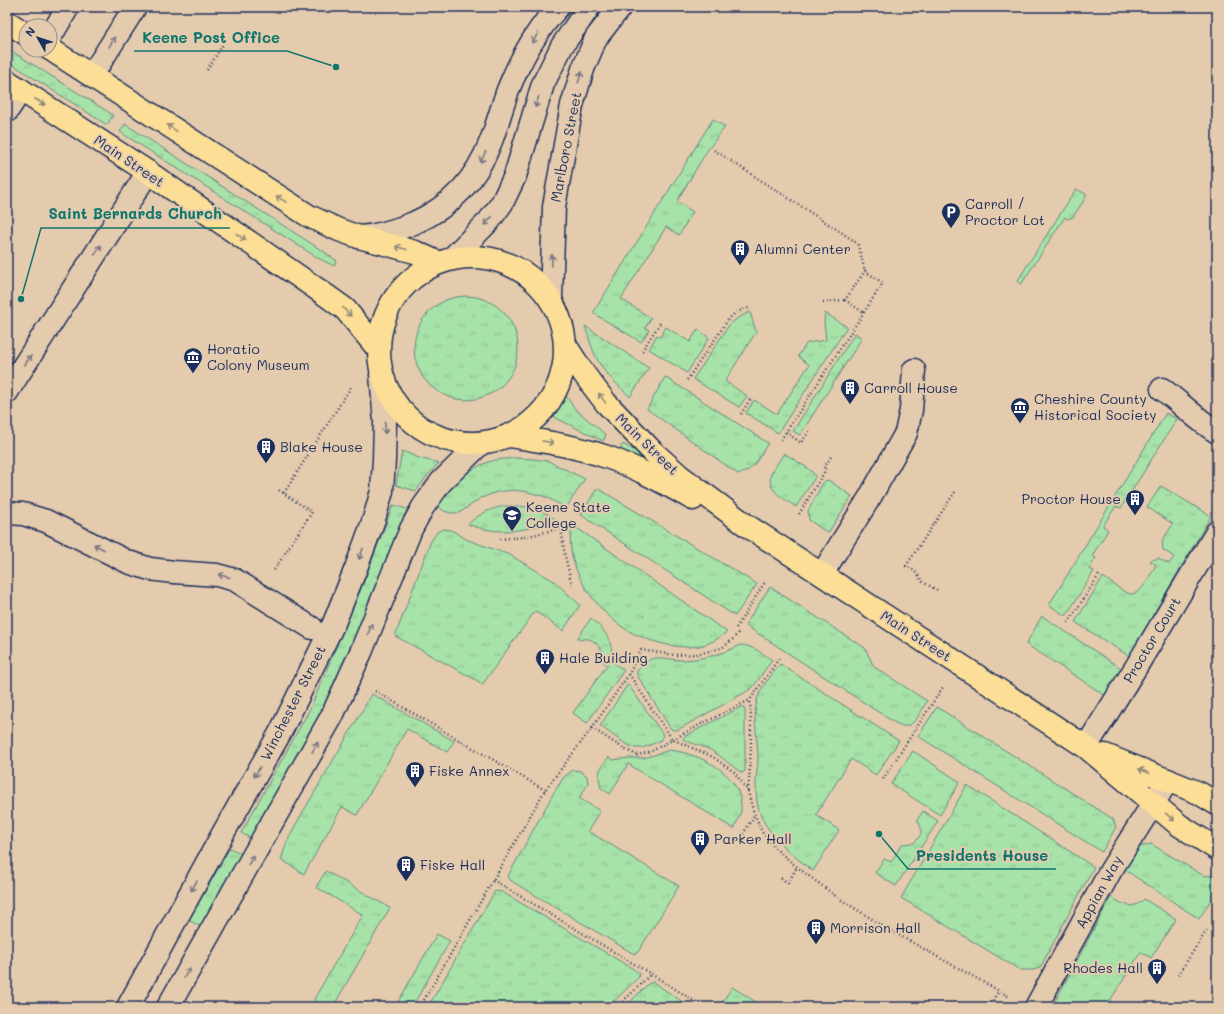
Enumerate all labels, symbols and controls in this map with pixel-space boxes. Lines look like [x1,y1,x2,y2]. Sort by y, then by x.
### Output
north arrow [18,18,58,58]
text: N [21,23,38,39]
callout: Keene Post Office [134,24,287,51]
text: Keene Post Office [142,27,280,47]
one-way arrow [530,32,538,44]
one-way arrow [108,37,117,48]
one-way arrow [577,71,584,84]
street label: Marlboro Street [545,90,586,204]
one-way arrow [533,96,541,108]
one-way arrow [34,98,45,106]
one-way arrow [167,124,178,132]
street label: Main Street [90,130,168,191]
one-way arrow [479,151,486,163]
one-way arrow [275,194,287,202]
place label: Carroll / Proctor Lot [965,194,1045,229]
callout: Saint Bernards Church [41,201,230,228]
parking icon: Carroll / Proctor Lot [940,201,962,229]
text: Saint Bernards Church [48,203,222,223]
one-way arrow [483,216,493,226]
one-way arrow [235,233,247,241]
building icon: Alumni Center [729,238,751,266]
place label: Alumni Center [754,239,851,258]
one-way arrow [394,244,407,252]
one-way arrow [94,245,102,256]
one-way arrow [548,254,556,267]
one-way arrow [342,307,351,317]
place label: Horatio Colony Museum [207,339,310,374]
museum icon: Horatio Colony Museum [182,346,204,374]
one-way arrow [24,354,32,365]
building icon: Carroll House [839,377,861,405]
place label: Carroll House [864,378,958,397]
place label: Cheshire County Historical Society [1034,389,1157,424]
one-way arrow [597,392,606,403]
museum icon: Cheshire County Historical Society [1009,396,1031,424]
street label: Main Street [612,409,683,479]
one-way arrow [381,421,389,434]
building icon: Blake House [255,436,277,464]
place label: Blake House [280,437,363,456]
one-way arrow [541,439,554,447]
building icon: Proctor House [1124,488,1146,516]
place label: Proctor House [1022,489,1121,508]
place label: Keene State College [526,497,610,532]
school or university icon: Keene State College [501,504,523,532]
one-way arrow [93,542,105,550]
one-way arrow [357,548,365,560]
one-way arrow [217,572,230,580]
street label: Proctor Court [1118,593,1185,686]
street label: Main Street [877,606,955,666]
one-way arrow [367,624,375,636]
street label: Winchester Street [255,642,330,764]
building icon: Hale Building [534,647,556,675]
place label: Hale Building [559,648,648,667]
one-way arrow [312,741,320,753]
building icon: Fiske Annex [404,760,426,788]
place label: Fiske Annex [429,761,510,780]
one-way arrow [253,766,261,778]
one-way arrow [1138,766,1150,774]
one-way arrow [1164,812,1175,821]
building icon: Parker Hall [689,828,711,856]
place label: Parker Hall [714,829,792,848]
callout: Presidents House [908,842,1056,869]
text: Presidents House [916,845,1048,865]
street label: Appian Way [1071,852,1126,932]
one-way arrow [248,854,256,866]
building icon: Fiske Hall [395,854,417,882]
place label: Fiske Hall [420,855,485,874]
one-way arrow [189,880,197,892]
building icon: Morrison Hall [805,917,827,945]
place label: Morrison Hall [830,918,921,937]
building icon: Rhodes Hall [1146,957,1168,985]
place label: Rhodes Hall [1063,958,1143,977]
one-way arrow [183,967,191,979]

